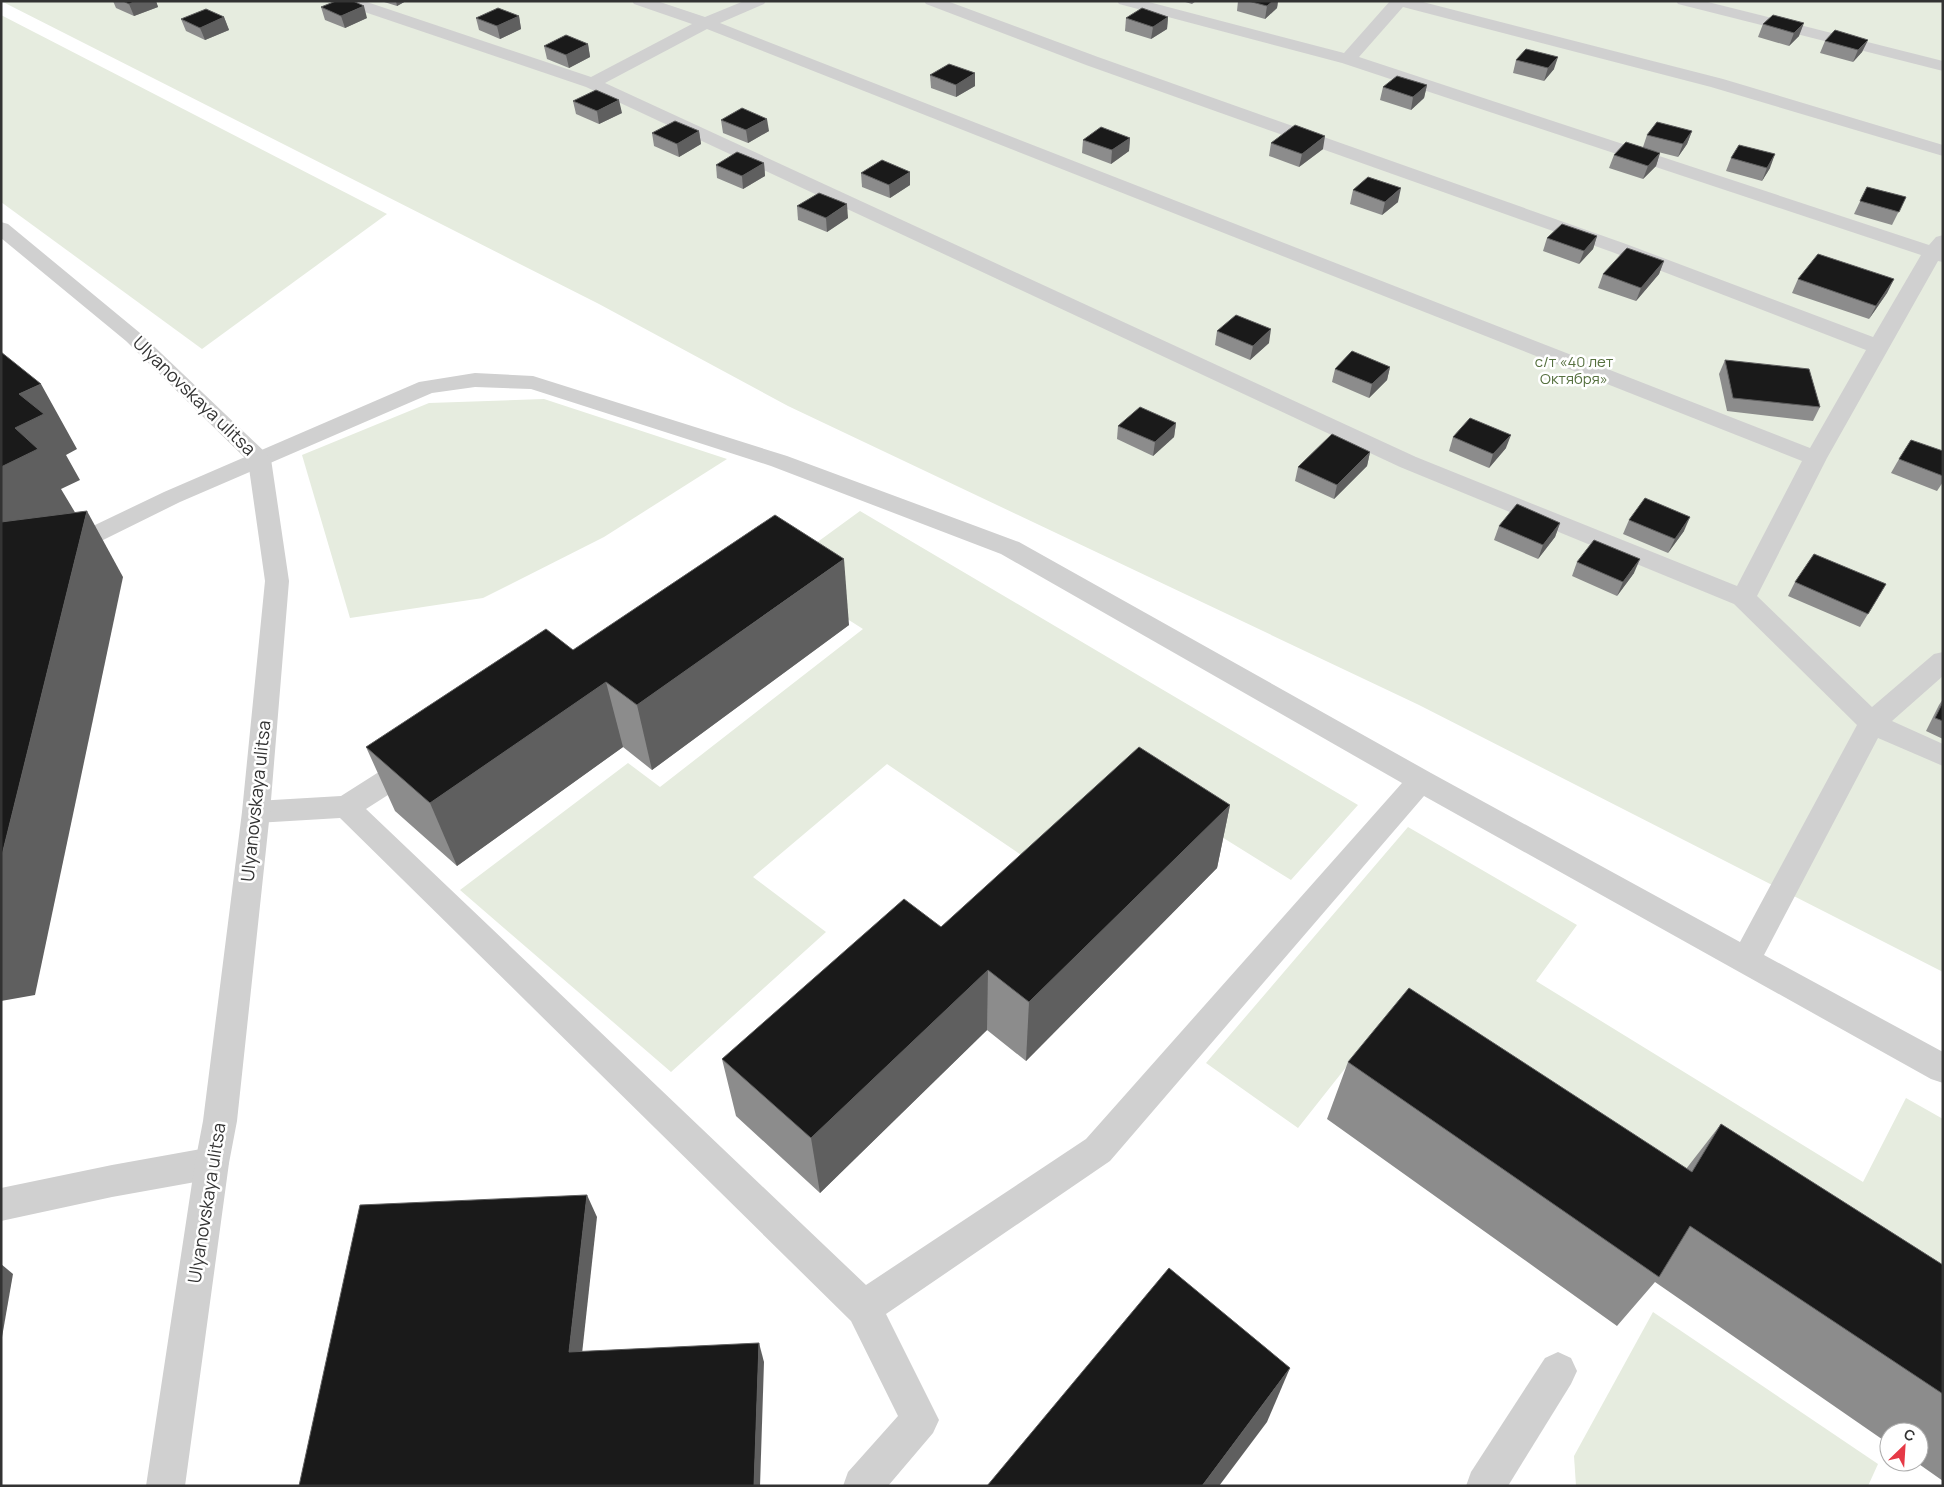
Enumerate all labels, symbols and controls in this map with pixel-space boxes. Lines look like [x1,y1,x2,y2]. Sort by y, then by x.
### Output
street label: Ulyanovskaya ulitsa [128,330,261,460]
park label: с/т «40 лет Октября» [1535,351,1614,389]
street label: Ulyanovskaya ulitsa [235,719,275,883]
street label: Ulyanovskaya ulitsa [181,1121,231,1285]
north arrow [1879,1422,1929,1472]
text: С [1901,1424,1918,1446]

